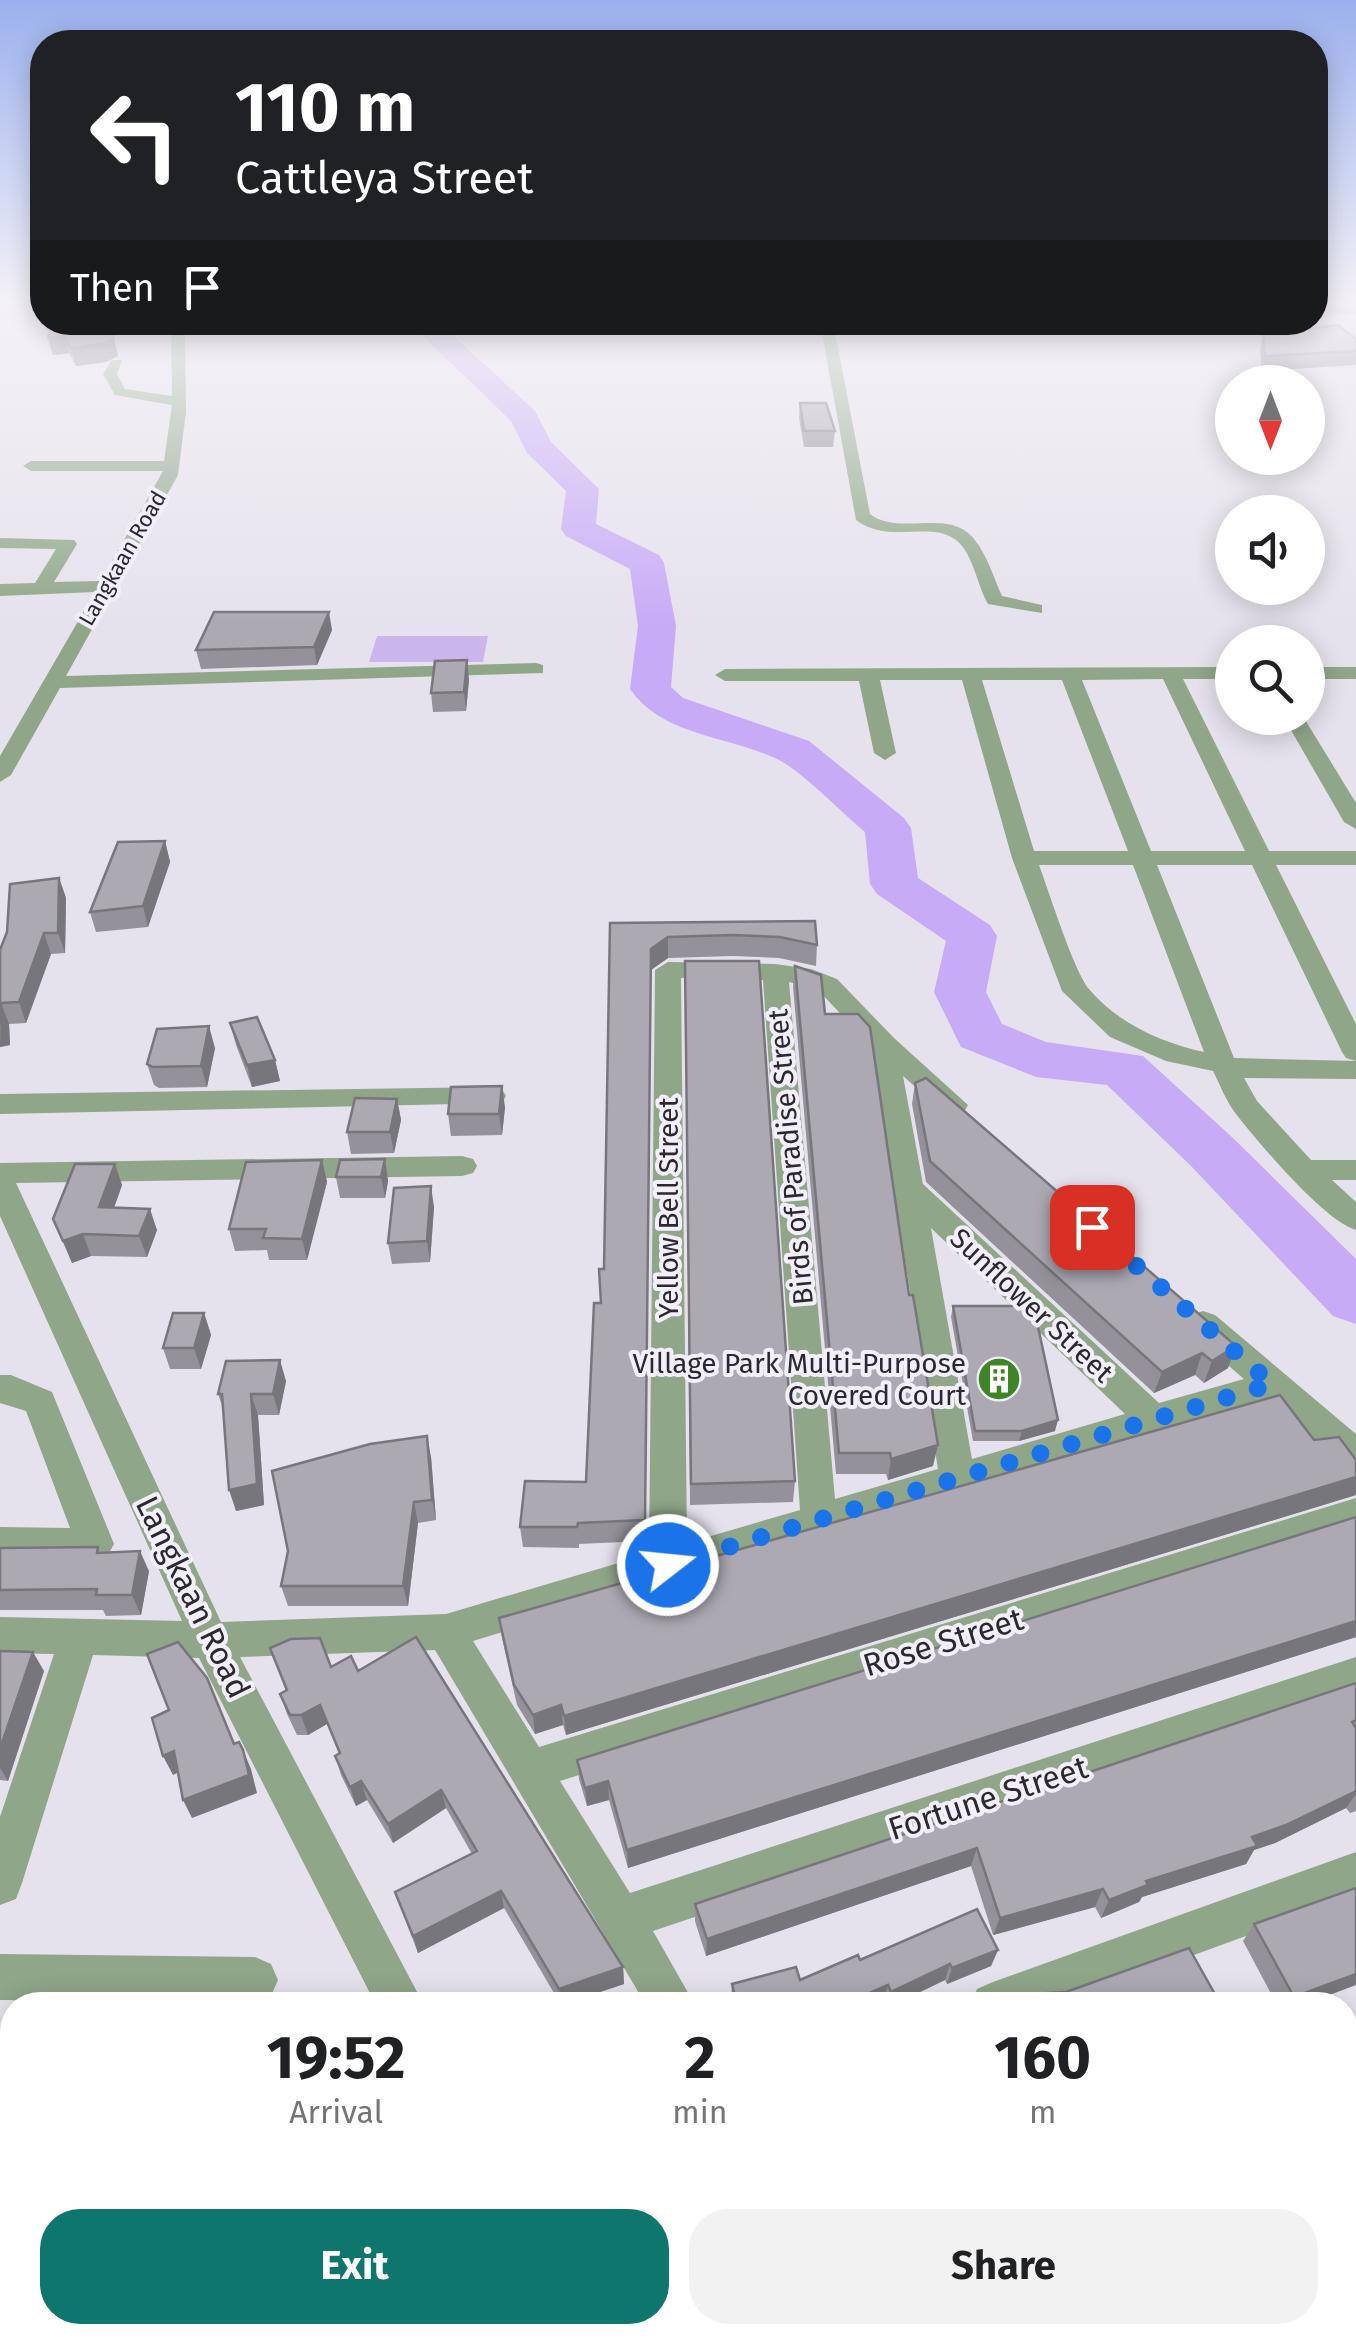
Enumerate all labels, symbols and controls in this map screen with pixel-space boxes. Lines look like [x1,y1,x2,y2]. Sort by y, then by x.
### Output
text: 110 m [235,66,415,150]
icon: left [70,70,200,200]
text: Cattleya Street [235,151,534,205]
icon: arrive [175,260,230,315]
text: Then [70,265,155,311]
north arrow [1215,365,1325,475]
map controls [1215,365,1325,735]
street label: Langkaan Road [73,486,172,630]
button: sound [1215,495,1325,605]
button: search [1215,625,1325,735]
street label: Birds of Paradise Street [761,1007,820,1306]
street label: Yellow Bell Street [652,1097,685,1319]
pin [1050,1185,1135,1270]
icon: arrive [1065,1200,1120,1255]
street label: Sunflower Street [944,1222,1120,1390]
place label: Village Park Multi-Purpose Covered Court [632,1347,967,1412]
building icon: Village Park Multi-Purpose Covered Court [976,1356,1022,1402]
street label: Langkaan Road [128,1490,258,1704]
position arrow [616,1513,720,1617]
street label: Rose Street [858,1600,1028,1684]
street label: Fortune Street [884,1748,1093,1848]
text: 19:52 [267,2022,406,2094]
text: 2 [684,2022,715,2094]
text: 160 [994,2022,1091,2094]
text: Arrival [289,2093,383,2131]
text: min [672,2093,728,2131]
text: m [1029,2093,1056,2131]
button: Exit [40,2209,669,2324]
button: Share [689,2209,1318,2324]

